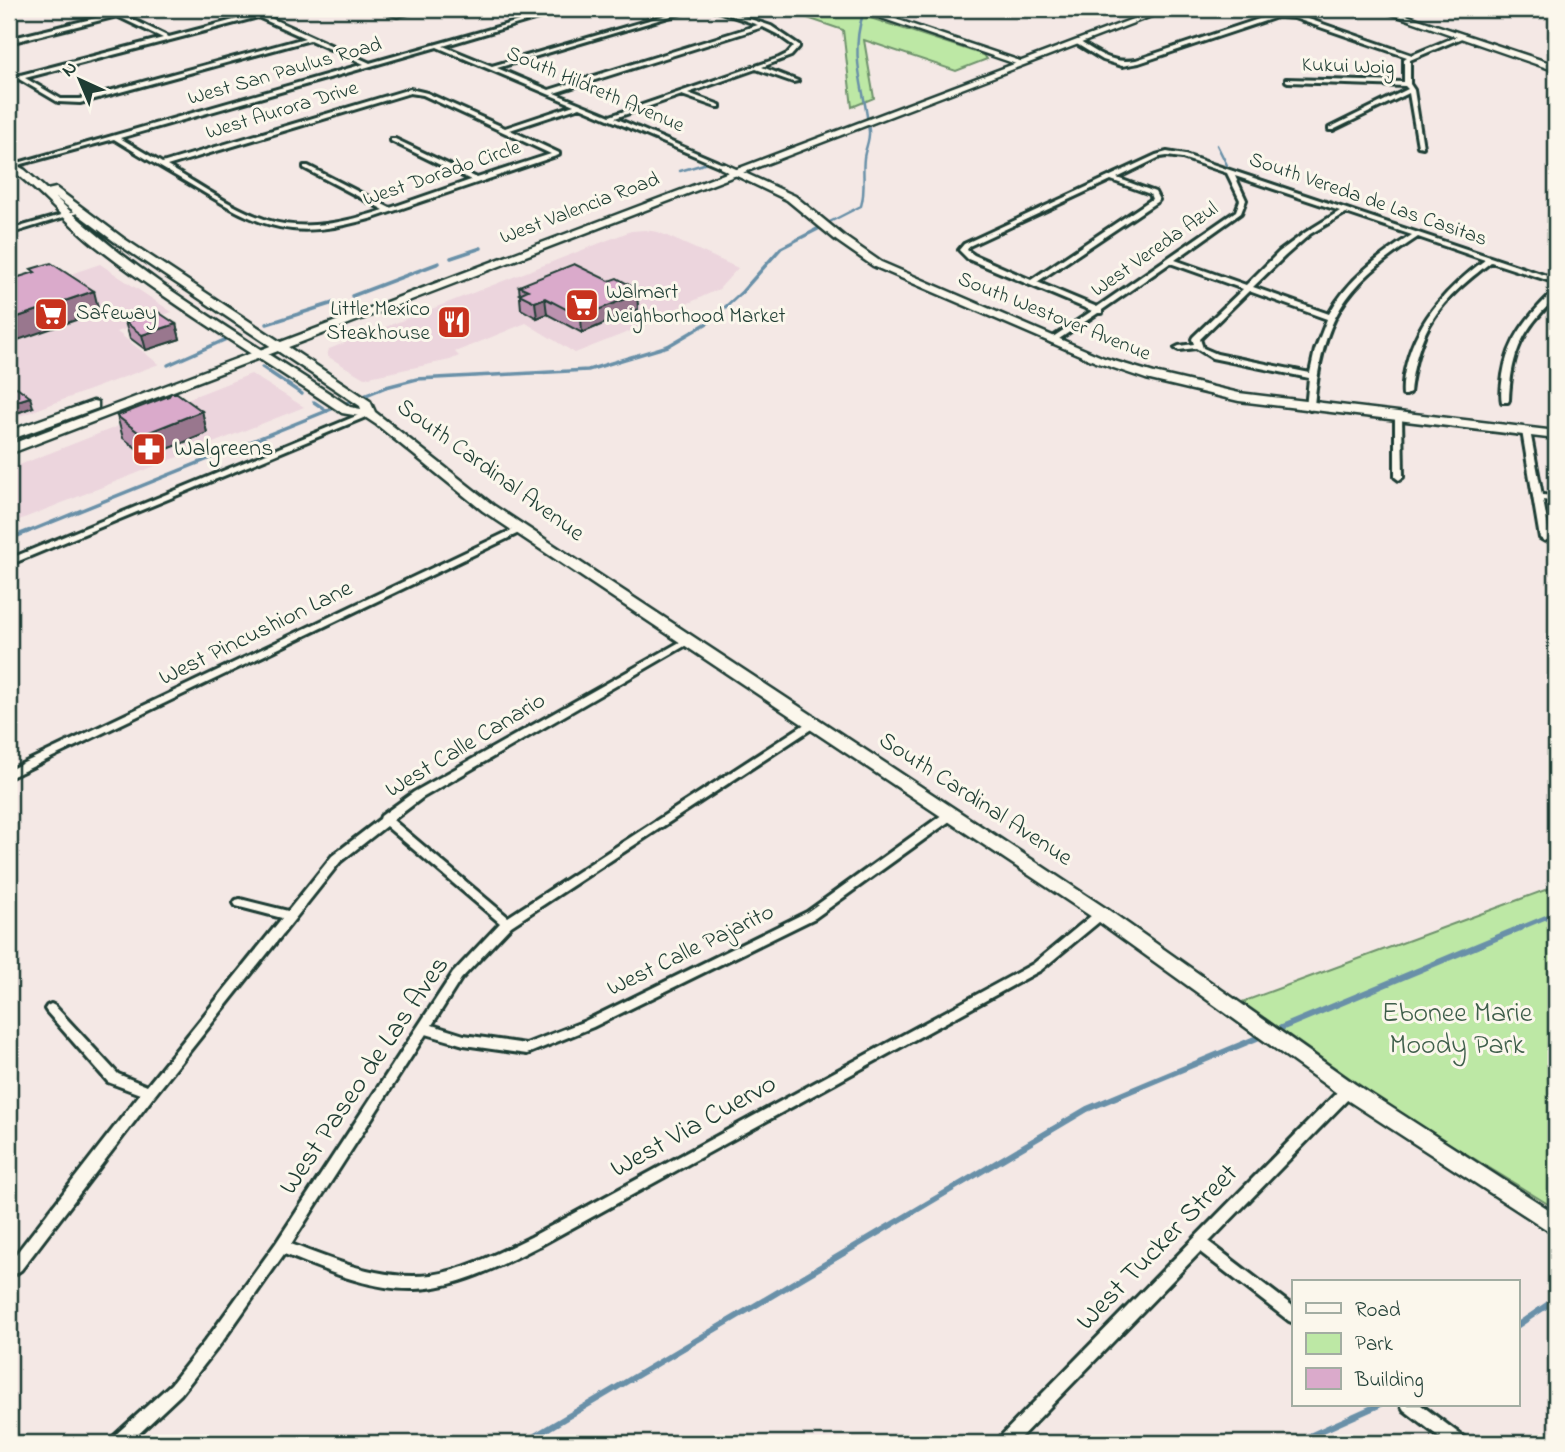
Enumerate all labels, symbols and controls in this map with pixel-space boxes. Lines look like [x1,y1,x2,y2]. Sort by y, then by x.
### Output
street label: West San Paulus Road [185,30,386,114]
street label: South Hildreth Avenue [501,39,689,141]
north arrow [46,46,116,116]
street label: Kukui Woig [1301,50,1395,86]
text: N [56,55,84,84]
street label: West Aurora Drive [202,73,362,148]
street label: West Dorado Circle [359,133,525,215]
street label: South Vereda de Las Casitas [1245,145,1491,255]
street label: West Valencia Road [496,165,664,253]
street label: West Vereda Azul [1085,195,1225,305]
street label: South Westover Avenue [953,265,1156,370]
place label: Walmart Neighborhood Market [606,278,786,334]
supermarket icon: Walmart Neighborhood Market [563,286,601,324]
supermarket icon: Safeway [32,295,70,333]
place label: Little Mexico Steakhouse [327,295,431,349]
place label: Safeway [76,299,157,331]
restaurant icon: Little Mexico Steakhouse [435,303,473,341]
street label: South Cardinal Avenue [389,391,591,551]
pharmacy icon: Walgreens [130,430,168,468]
place label: Walgreens [174,432,273,467]
street label: West Pincushion Lane [153,572,359,696]
street label: West Calle Canario [379,684,553,808]
street label: South Cardinal Avenue [871,724,1079,876]
street label: West Calle Pajarito [602,895,780,1007]
street label: West Paseo de Las Aves [270,948,460,1204]
park label: Ebonee Marie Moody Park [1382,994,1533,1067]
street label: West Via Cuervo [603,1064,785,1190]
street label: West Tucker Street [1067,1155,1249,1341]
legend [1292,1280,1520,1406]
text: Road [1355,1296,1401,1326]
text: Park [1355,1330,1394,1360]
text: Building [1354,1366,1424,1398]

